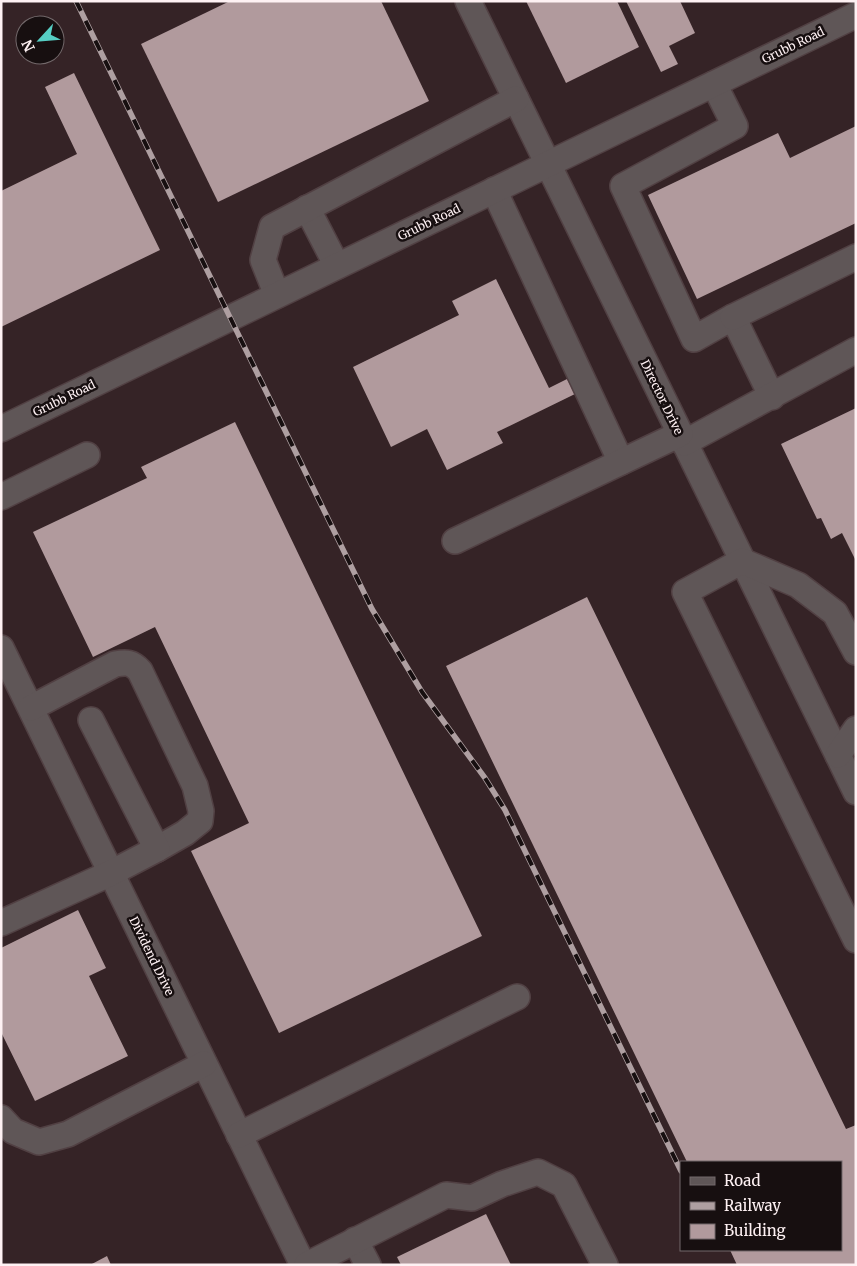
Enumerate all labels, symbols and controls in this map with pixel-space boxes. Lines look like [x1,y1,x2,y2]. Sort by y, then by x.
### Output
north arrow [15,15,65,65]
street label: Grubb Road [759,23,827,67]
text: N [18,37,39,55]
street label: Grubb Road [395,200,463,244]
street label: Director Drive [637,357,687,437]
street label: Grubb Road [30,376,98,420]
street label: Dividend Drive [126,914,178,998]
legend [680,1161,842,1251]
text: Road [724,1171,760,1190]
text: Railway [724,1196,781,1215]
text: Building [724,1221,786,1240]

